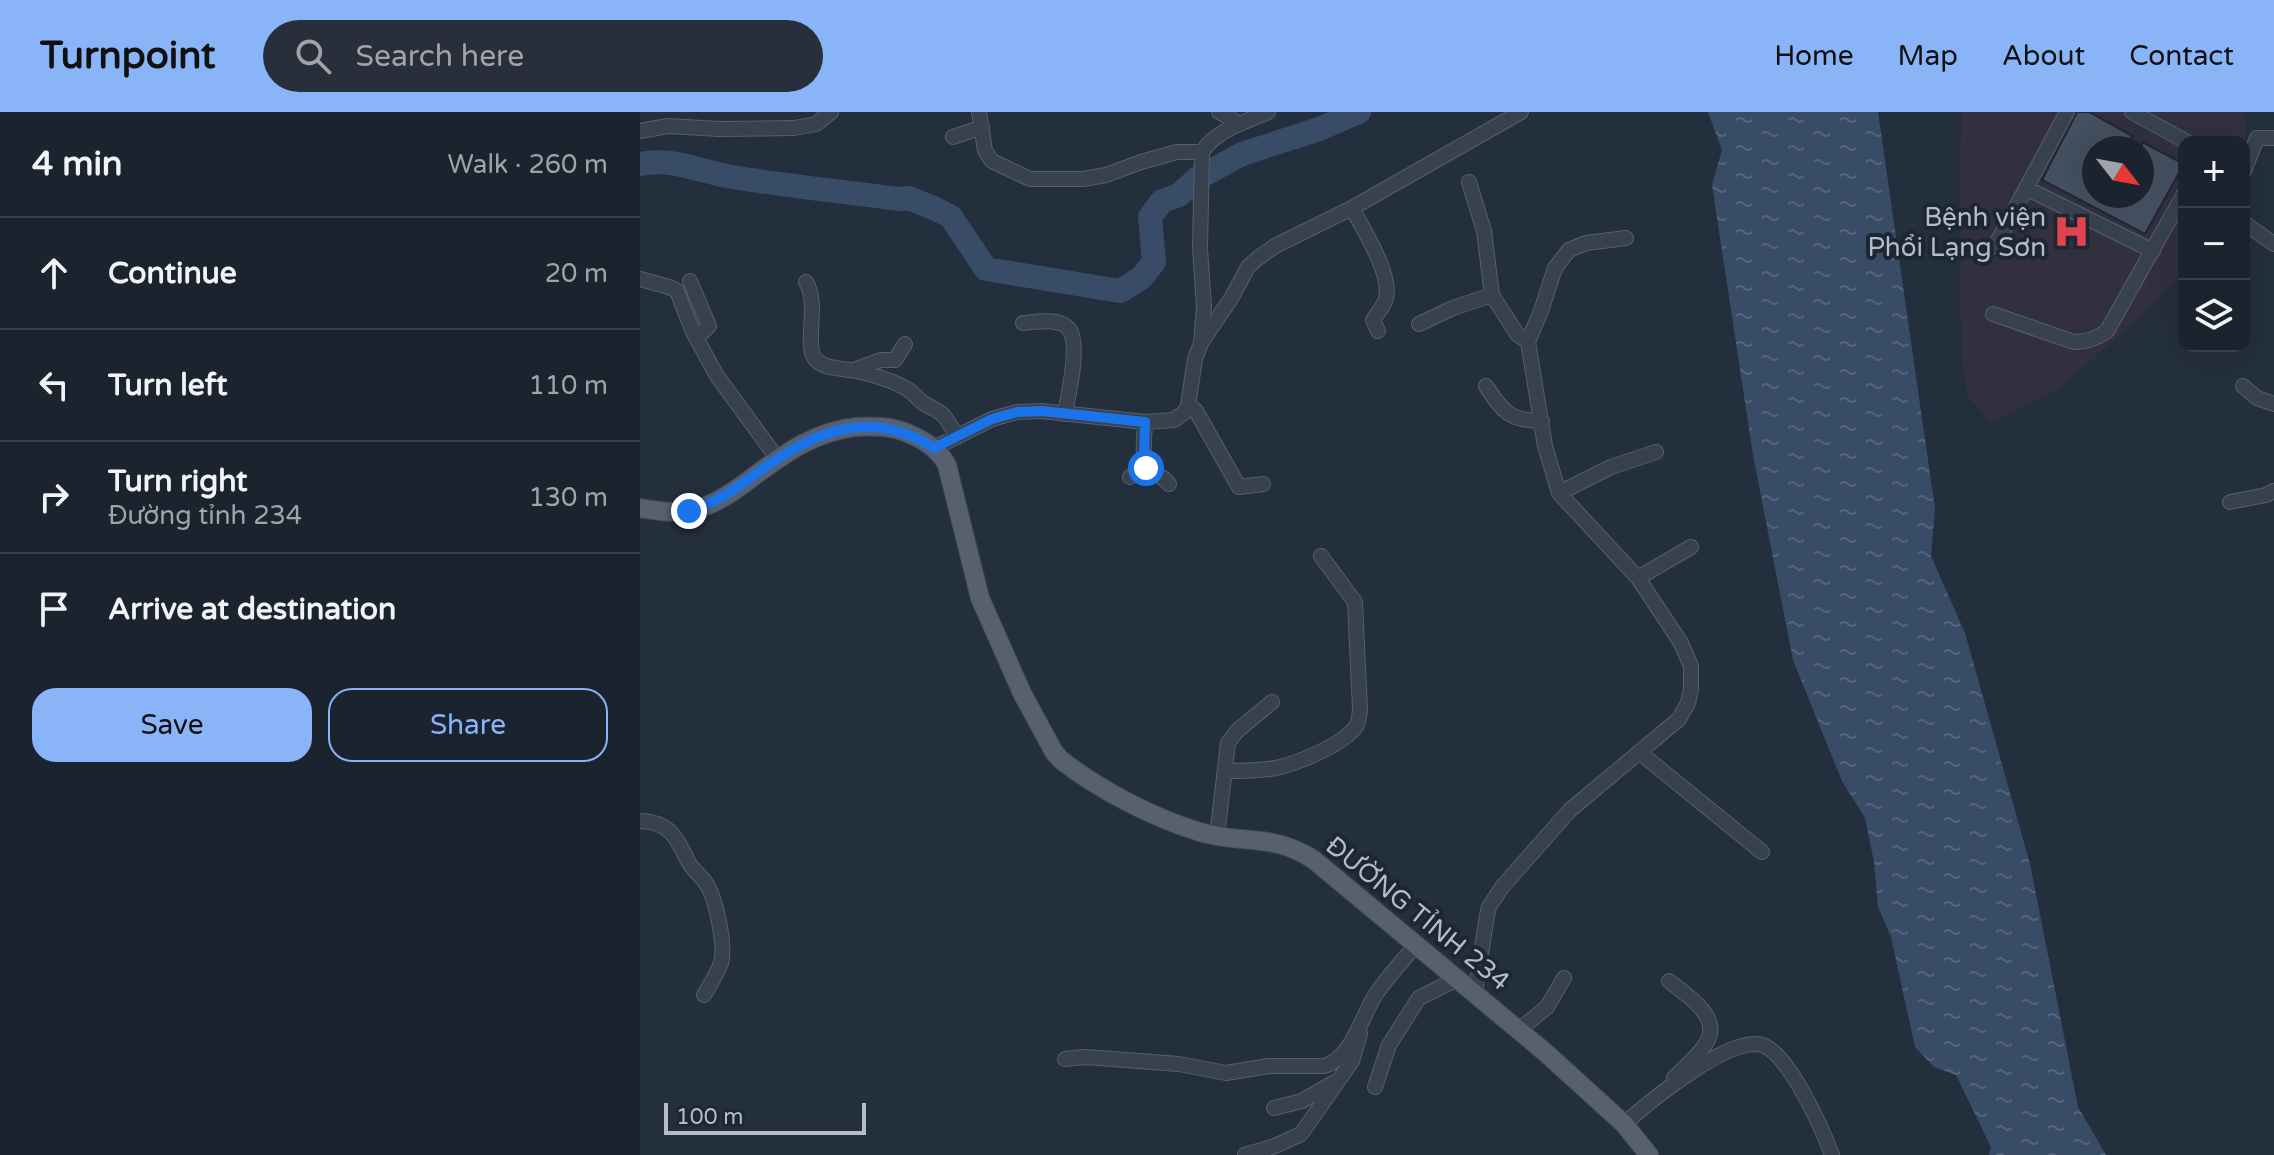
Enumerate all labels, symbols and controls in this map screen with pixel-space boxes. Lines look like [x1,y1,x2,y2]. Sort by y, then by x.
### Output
search box [263,20,823,92]
text: Turnpoint [40,33,215,79]
icon: search [291,34,335,78]
text: Search here [355,38,524,75]
text: Home [1774,39,1854,73]
text: Map [1898,39,1958,73]
text: About [2002,39,2085,73]
text: Contact [2129,39,2234,73]
north arrow [2082,136,2154,208]
map controls [2178,136,2250,352]
button: + [2178,136,2250,208]
text: 4 min [32,144,123,185]
text: Walk · 260 m [448,149,608,180]
place label: Bệnh viện Phổi Lạng Sơn [1868,202,2046,263]
button: − [2178,208,2250,280]
hospital icon: Bệnh viện Phổi Lạng Sơn [2053,213,2091,251]
icon: ahead [32,251,76,295]
text: Continue [108,255,237,292]
text: 20 m [545,258,608,289]
button: layers [2178,280,2250,352]
icon: left [32,363,76,407]
text: Turn left [108,367,227,404]
text: 110 m [528,370,608,401]
route start [1128,450,1164,486]
text: Turn right [108,463,248,500]
icon: right [32,475,76,519]
text: 130 m [528,482,608,513]
route end [671,493,707,529]
text: Đường tỉnh 234 [108,500,302,531]
icon: arrive [32,587,76,631]
text: Arrive at destination [108,591,396,628]
button: Save [32,688,312,762]
button: Share [328,688,608,762]
street label: ĐƯỜNG TỈNH 234 [1320,829,1516,997]
scale bar [664,1099,866,1135]
text: 100 m [676,1104,743,1130]

